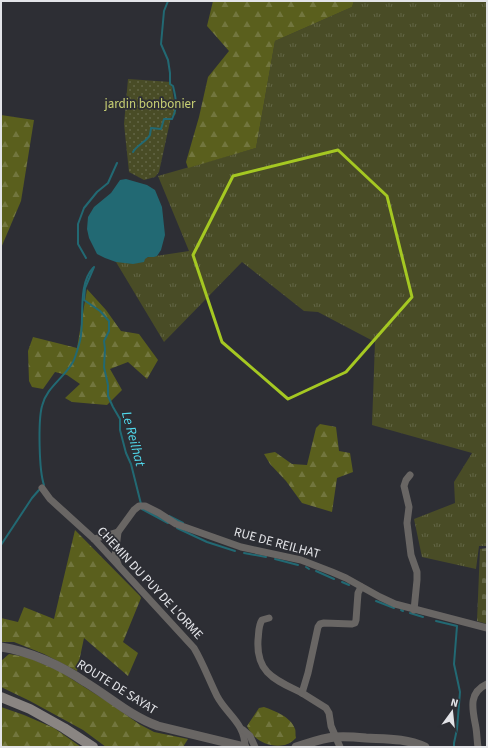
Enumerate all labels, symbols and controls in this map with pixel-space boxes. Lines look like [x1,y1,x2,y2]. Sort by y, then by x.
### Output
park label: jardin bonbonier [103,95,196,113]
water label: Le Reilhat [116,409,150,469]
street label: CHEMIN DU PUY DE L'ORME [93,523,207,643]
street label: RUE DE REILHAT [232,523,322,563]
street label: ROUTE DE SAYAT [73,655,161,719]
north arrow [432,692,472,732]
text: N [449,695,460,711]

